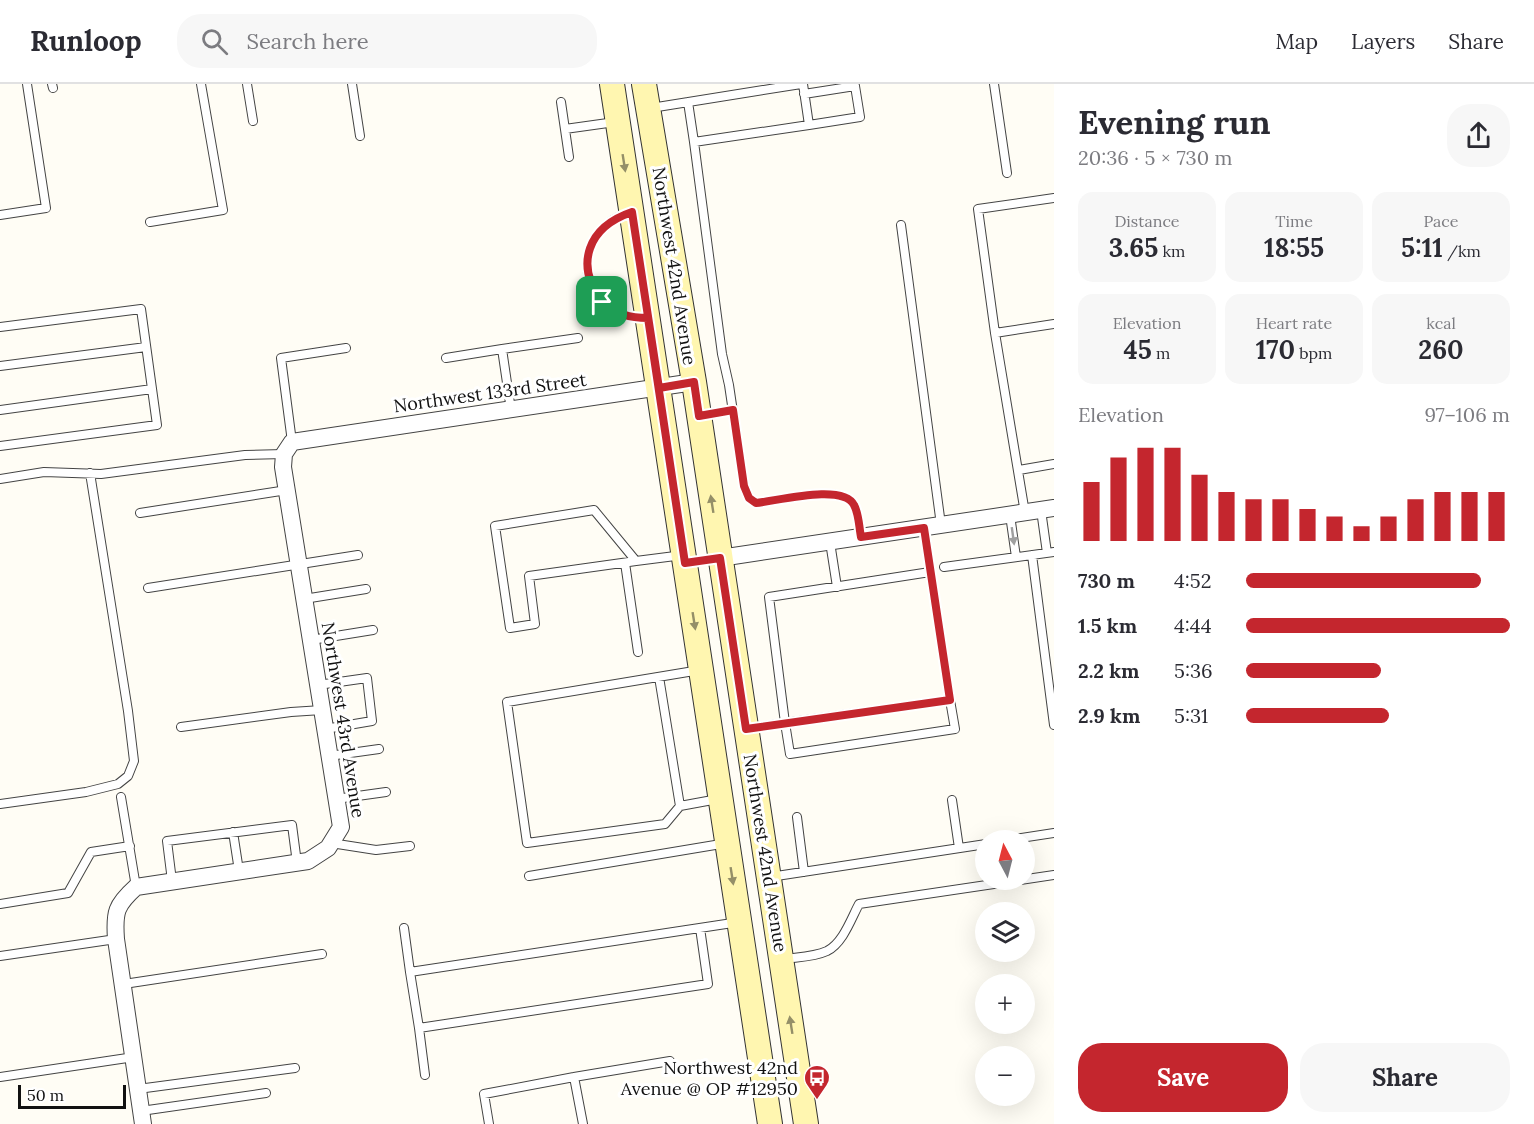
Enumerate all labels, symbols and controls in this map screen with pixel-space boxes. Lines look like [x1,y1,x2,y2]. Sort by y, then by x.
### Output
search box [177,14,597,68]
text: Runloop [30,23,141,59]
icon: search [198,25,231,58]
text: Search here [246,27,369,55]
text: Map [1275,28,1318,55]
text: Layers [1351,28,1415,55]
text: Share [1448,28,1504,55]
text: Evening run [1078,101,1270,143]
button: share [1447,104,1510,167]
text: 20:36 · 5 × 730 m [1078,145,1232,170]
one-way arrow [620,153,629,172]
street label: Northwest 42nd Avenue [647,165,702,367]
text: Distance [1114,211,1180,231]
text: Time [1275,211,1313,231]
text: Pace [1424,211,1458,231]
text: 3.65 [1109,231,1158,264]
text: 18:55 [1264,231,1324,264]
text: 5:11 [1401,231,1443,264]
text: km [1158,241,1185,261]
text: /km [1443,241,1481,261]
pin [576,276,627,327]
icon: arrive [585,285,618,318]
text: Elevation [1113,313,1181,333]
text: Heart rate [1256,313,1332,333]
text: kcal [1426,313,1456,333]
text: 45 [1124,333,1152,366]
text: 170 [1256,333,1295,366]
text: 260 [1418,333,1464,366]
text: m [1152,343,1170,363]
text: bpm [1295,343,1332,363]
street label: Northwest 133rd Street [392,368,588,417]
text: Elevation [1078,402,1164,427]
text: 97–106 m [1424,402,1510,427]
one-way arrow [708,494,717,513]
one-way arrow [1008,527,1017,546]
text: 730 m [1078,568,1135,593]
text: 4:52 [1174,568,1211,593]
one-way arrow [689,612,698,631]
text: 1.5 km [1078,613,1137,638]
text: 4:44 [1174,613,1212,638]
street label: Northwest 43rd Avenue [317,620,370,820]
text: 2.2 km [1078,658,1140,683]
text: 5:36 [1174,658,1213,683]
text: 2.9 km [1078,703,1140,728]
text: 5:31 [1174,703,1208,728]
street label: Northwest 42nd Avenue [738,752,793,954]
north arrow [975,830,1035,890]
map controls [975,830,1035,1106]
one-way arrow [728,867,737,886]
button: layers [975,902,1035,962]
button: + [975,974,1035,1034]
one-way arrow [786,1015,795,1034]
button: Save [1078,1043,1288,1112]
button: Share [1300,1043,1510,1112]
button: − [975,1046,1035,1106]
place label: Northwest 42nd Avenue @ OP #12950 [620,1056,798,1100]
bus stop icon: Northwest 42nd Avenue @ OP #12950 [802,1063,832,1101]
scale bar [18,1082,126,1110]
text: 50 m [27,1085,64,1105]

